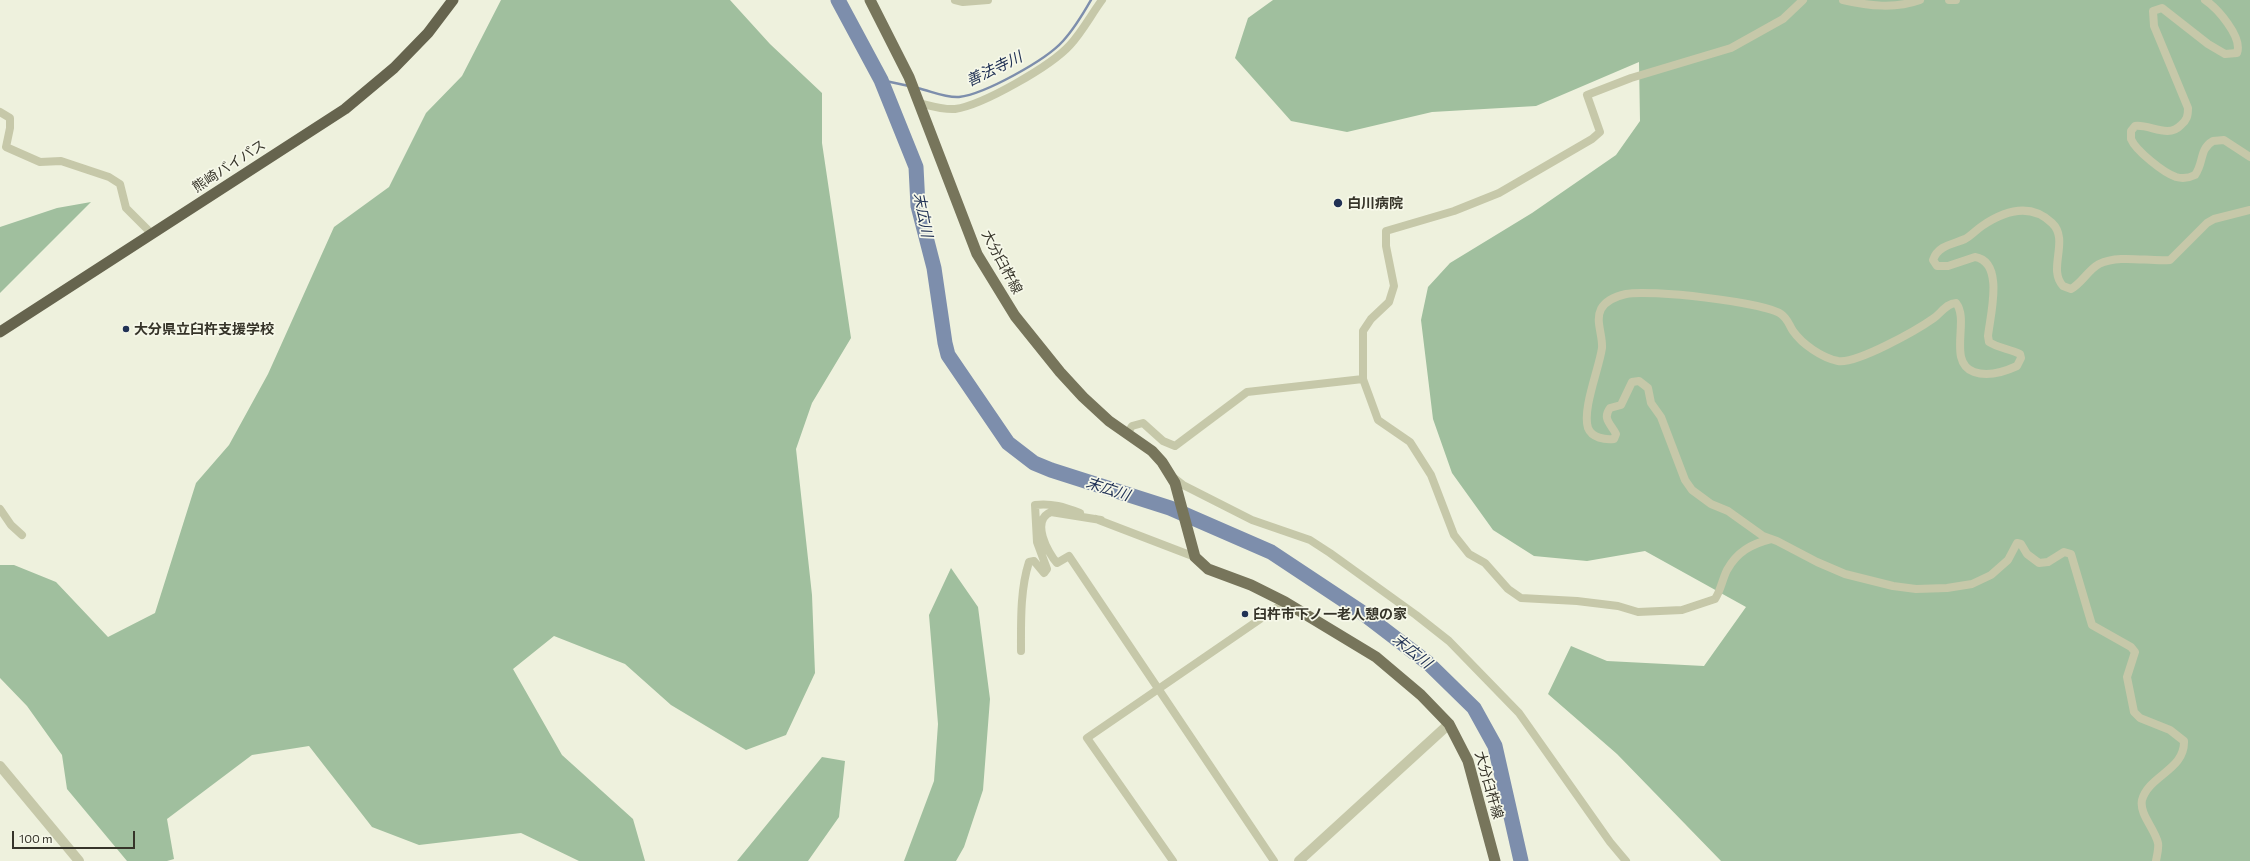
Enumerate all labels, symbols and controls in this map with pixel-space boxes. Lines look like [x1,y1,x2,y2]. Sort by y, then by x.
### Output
water label: 善法寺川 [963,48,1025,90]
street label: 熊崎バイパス [189,136,269,196]
water label: 末広川 [910,191,936,239]
place label: 白川病院 [1347,195,1403,211]
marker: 白川病院 [1332,197,1344,209]
street label: 大分臼杵線 [978,227,1026,297]
place label: 大分県立臼杵支援学校 [134,321,274,337]
marker: 大分県立臼杵支援学校 [121,324,131,334]
water label: 末広川 [1084,473,1132,505]
place label: 臼杵市下ノ一老人憩の家 [1253,606,1407,622]
marker: 臼杵市下ノ一老人憩の家 [1240,609,1250,619]
water label: 末広川 [1389,630,1435,672]
street label: 大分臼杵線 [1471,749,1507,821]
scale bar [14,823,137,849]
text: 100 m [19,831,53,845]

